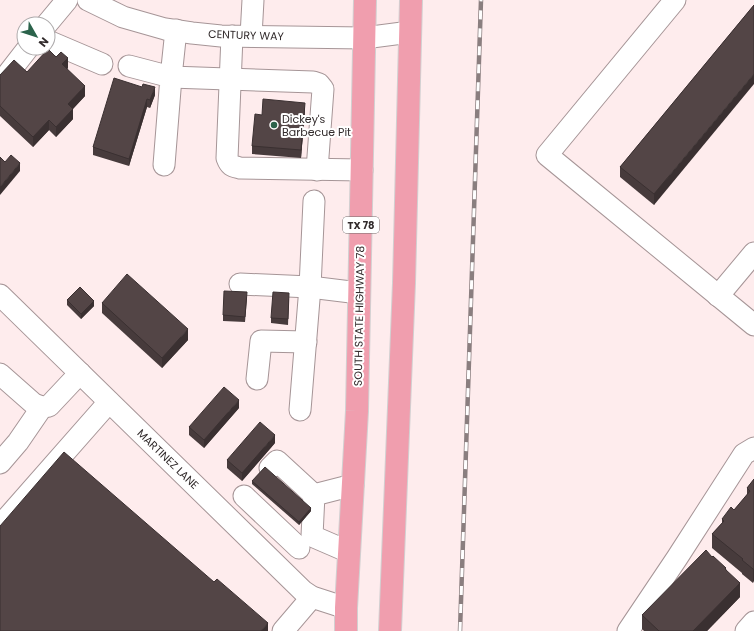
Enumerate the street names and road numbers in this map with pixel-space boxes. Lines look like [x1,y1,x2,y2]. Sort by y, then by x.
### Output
street label: CENTURY WAY [208,26,285,44]
road number: TX 78 [343,217,379,233]
street label: SOUTH STATE HIGHWAY 78 [350,246,368,386]
street label: MARTINEZ LANE [134,425,202,493]

